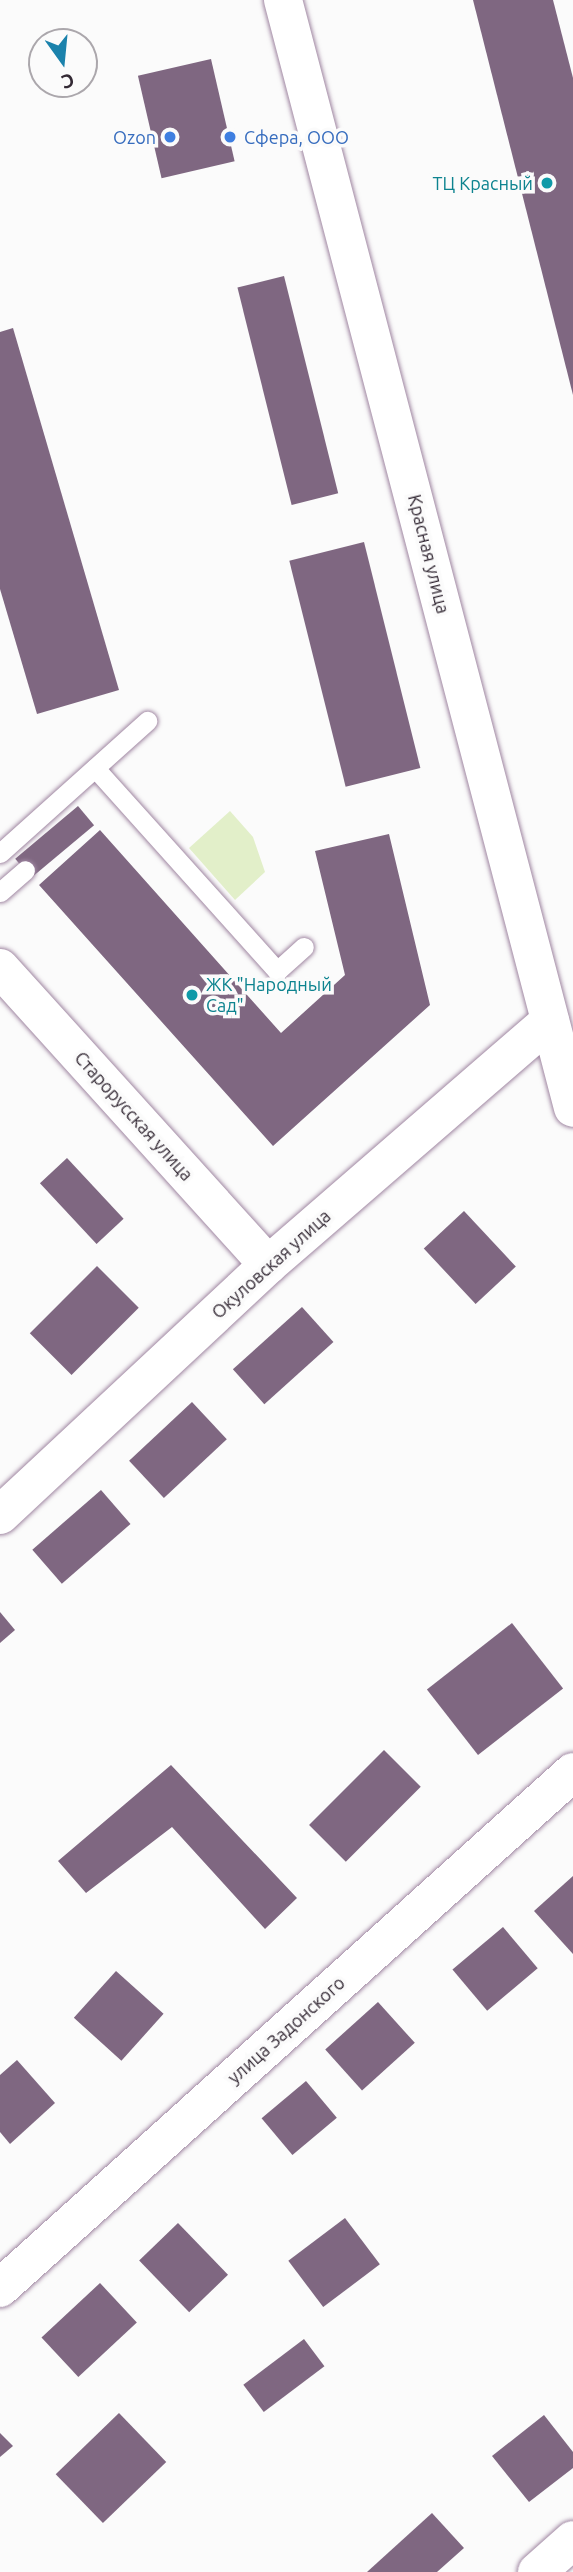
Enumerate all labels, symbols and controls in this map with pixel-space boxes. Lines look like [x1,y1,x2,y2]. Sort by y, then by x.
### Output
north arrow [28,28,98,98]
text: С [59,69,77,94]
place label: Ozon [113,126,156,148]
place label: Сфера, ООО [244,126,349,148]
marker: Ozon [162,129,178,145]
marker: Сфера, ООО [222,129,238,145]
place label: ТЦ Красный [433,172,533,194]
marker: ТЦ Красный [539,175,555,191]
street label: Красная улица [404,492,454,616]
place label: ЖК "Народный Сад" [206,974,332,1016]
marker: ЖК "Народный Сад" [184,987,200,1003]
street label: Старорусская улица [70,1047,198,1185]
street label: Окуловская улица [207,1205,335,1323]
street label: улица Задонского [223,1972,349,2088]

